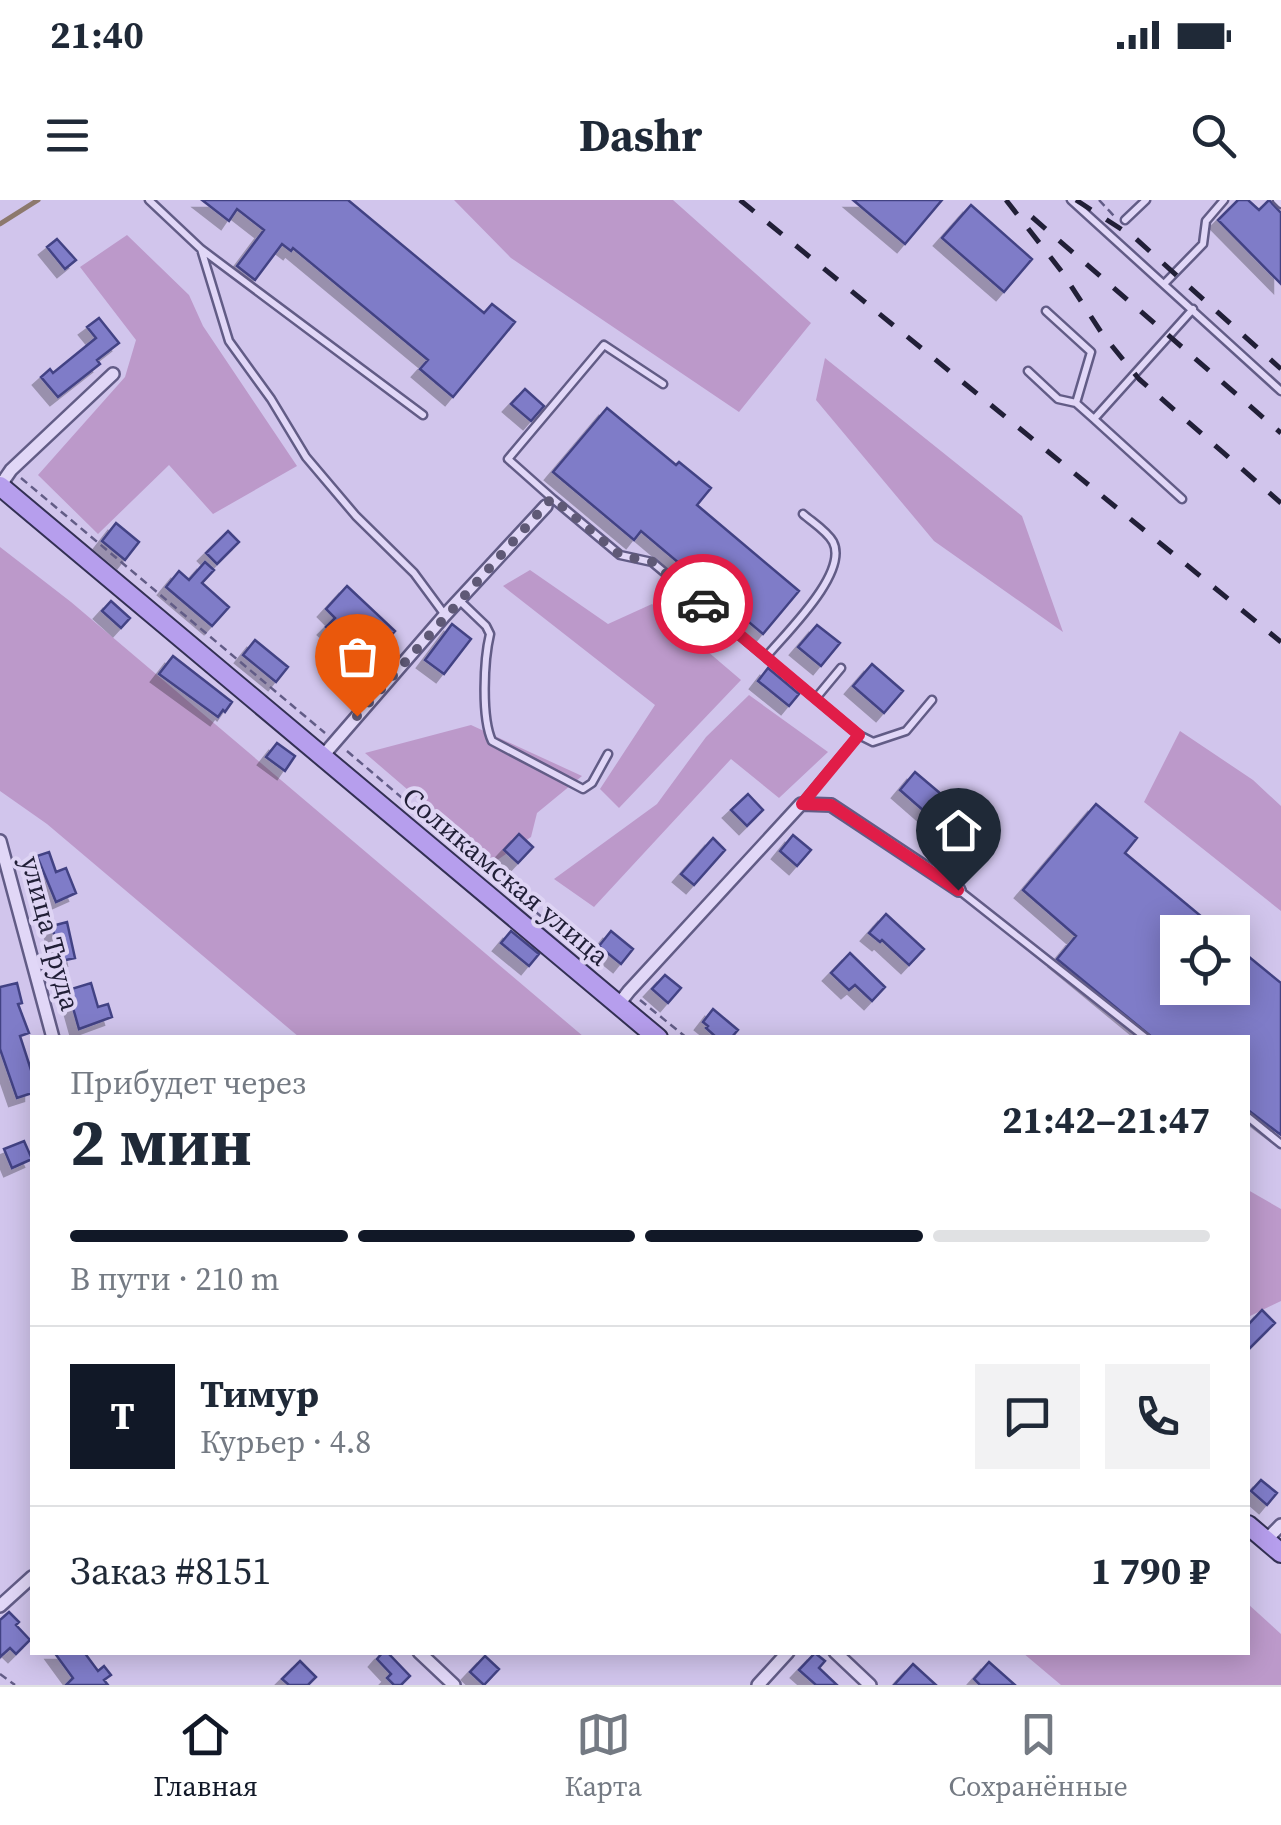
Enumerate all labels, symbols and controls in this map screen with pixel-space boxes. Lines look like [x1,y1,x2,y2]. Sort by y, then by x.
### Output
text: 21:40 [50,9,144,61]
text: Dashr [579,104,702,166]
icon: menu [40,108,95,163]
icon: search [1186,108,1241,163]
courier [653,554,753,654]
icon: car [676,577,731,632]
pin [315,614,400,717]
icon: bag [330,629,385,684]
street label: Соликамская улица [394,778,618,974]
pin [916,788,1001,891]
icon: home [931,803,986,858]
street label: улица Труда [12,851,90,1015]
map controls [1160,915,1250,1005]
button: locate [1160,915,1250,1005]
text: Прибудет через [70,1061,306,1105]
text: 21:42–21:47 [1002,1094,1210,1146]
text: 2 мин [70,1098,252,1187]
text: В пути · 210 m [70,1257,280,1301]
button: chat [975,1364,1080,1469]
button: phone [1105,1364,1210,1469]
text: Тимур [200,1368,319,1420]
text: Т [110,1390,135,1442]
text: Курьер · 4.8 [200,1420,371,1464]
text: Заказ #8151 [70,1545,271,1597]
text: 1 790 ₽ [1091,1545,1210,1597]
tab: Главная [153,1707,258,1805]
tab: Карта [565,1707,642,1805]
tab: Сохранённые [948,1707,1128,1805]

